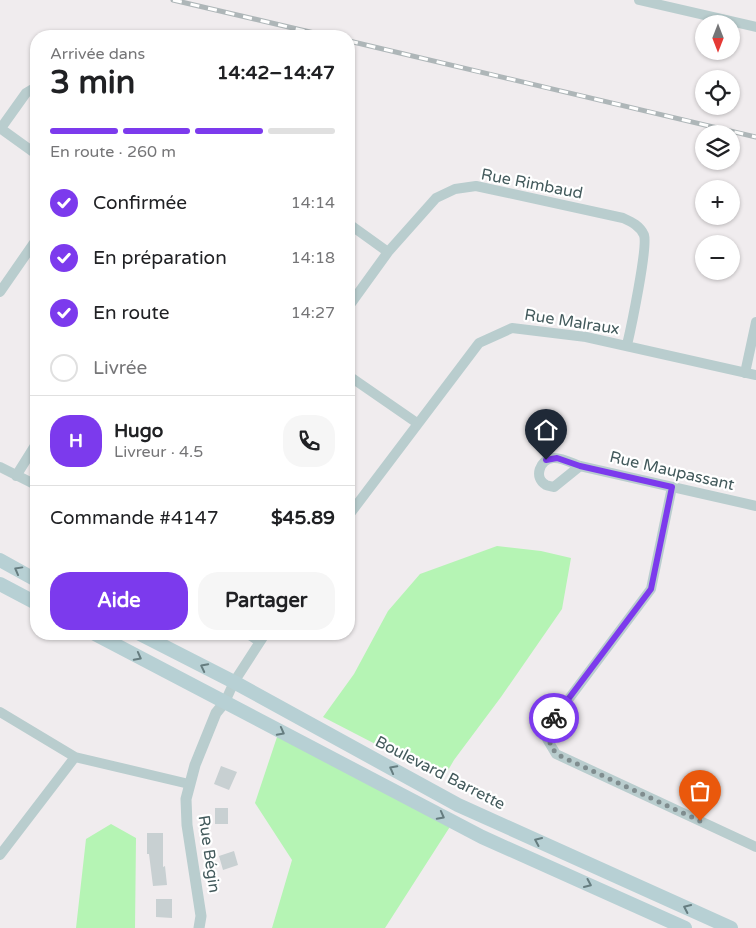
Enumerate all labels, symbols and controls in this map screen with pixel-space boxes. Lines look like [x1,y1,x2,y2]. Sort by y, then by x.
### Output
north arrow [695,15,740,60]
map controls [695,15,740,280]
text: Arrivée dans [50,44,145,64]
text: 14:42–14:47 [217,62,335,84]
text: 3 min [50,64,135,102]
button: locate [695,70,740,115]
button: layers [695,125,740,170]
text: En route · 260 m [50,142,176,162]
street label: Rue Rimbaud [479,164,585,204]
button: + [695,180,740,225]
icon: check [50,189,78,217]
text: Confirmée [93,192,187,214]
text: 14:14 [291,193,335,213]
button: − [695,235,740,280]
icon: check [50,244,78,272]
text: En préparation [93,247,227,269]
text: 14:18 [291,248,335,268]
icon: check [50,299,78,327]
text: En route [93,302,170,324]
text: 14:27 [291,303,335,323]
street label: Rue Malraux [523,305,621,339]
text: Livrée [93,357,147,379]
pin [525,409,567,460]
button: phone [283,415,335,467]
icon: home [532,416,560,444]
text: Hugo [114,420,163,442]
text: H [69,430,83,452]
text: Livreur · 4.5 [114,442,203,462]
street label: Rue Maupassant [608,447,736,495]
text: Commande #4147 [50,507,219,529]
text: $45.89 [271,507,335,529]
one-way arrow [14,566,23,576]
button: Aide [50,572,188,630]
button: Partager [198,572,335,630]
one-way arrow [132,650,141,660]
one-way arrow [200,663,209,673]
courier [529,693,579,743]
icon: bike [540,704,568,732]
one-way arrow [276,726,285,736]
street label: Boulevard Barrette [372,732,508,814]
one-way arrow [389,765,398,775]
pin [679,770,721,821]
icon: bag [686,777,714,805]
one-way arrow [436,810,445,820]
street label: Rue Bégin [194,814,224,894]
one-way arrow [534,836,543,847]
one-way arrow [583,878,592,889]
one-way arrow [683,904,692,914]

